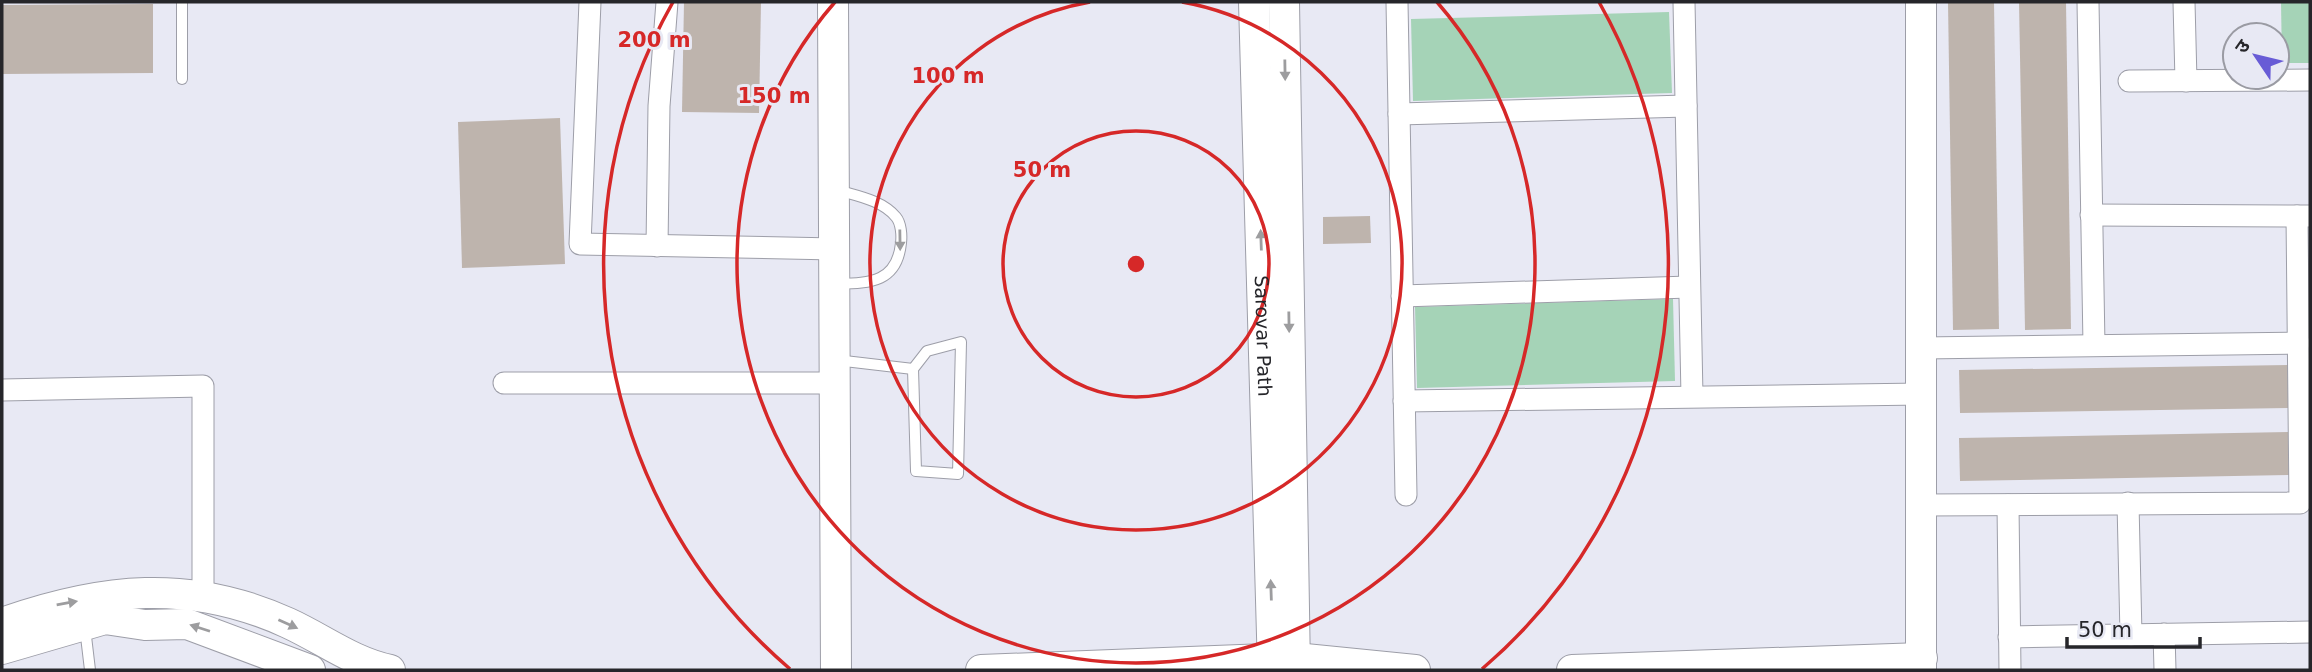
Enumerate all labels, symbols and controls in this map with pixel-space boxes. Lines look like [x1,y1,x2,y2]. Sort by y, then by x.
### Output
north arrow [2221,21,2291,91]
text: 200 m [617,28,691,52]
text: उ [2230,35,2255,57]
one-way arrow [1279,59,1291,81]
text: 100 m [911,64,985,88]
text: 150 m [737,84,811,108]
text: 50 m [1013,158,1071,182]
one-way arrow [894,229,906,251]
one-way arrow [1255,229,1267,251]
centre of rings [1124,252,1148,276]
street label: Sarovar Path [1251,275,1276,397]
one-way arrow [1283,311,1295,333]
one-way arrow [1265,579,1276,601]
one-way arrow [56,597,78,608]
scale bar [2067,606,2200,650]
one-way arrow [278,618,298,630]
text: 50 m [2078,618,2132,642]
one-way arrow [190,622,211,633]

